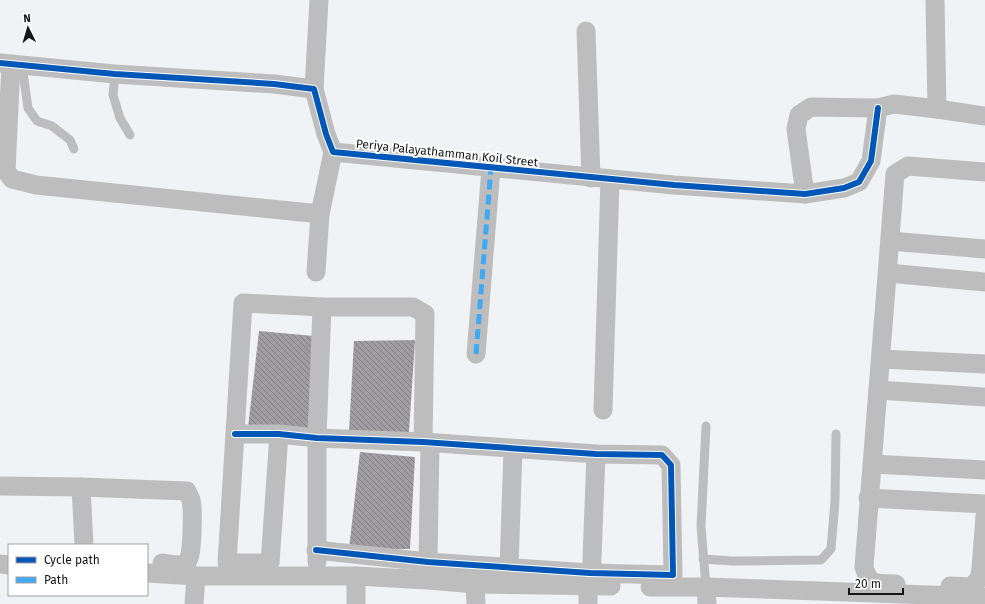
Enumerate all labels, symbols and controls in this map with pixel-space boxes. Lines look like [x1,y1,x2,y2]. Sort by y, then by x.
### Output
north arrow [8,8,48,48]
text: N [23,12,31,25]
street label: Periya Palayathamman Koil Street [355,136,539,170]
legend [8,544,148,596]
text: Cycle path [44,553,100,567]
scale bar [849,570,903,596]
text: Path [44,573,68,587]
text: 20 m [855,577,881,591]

